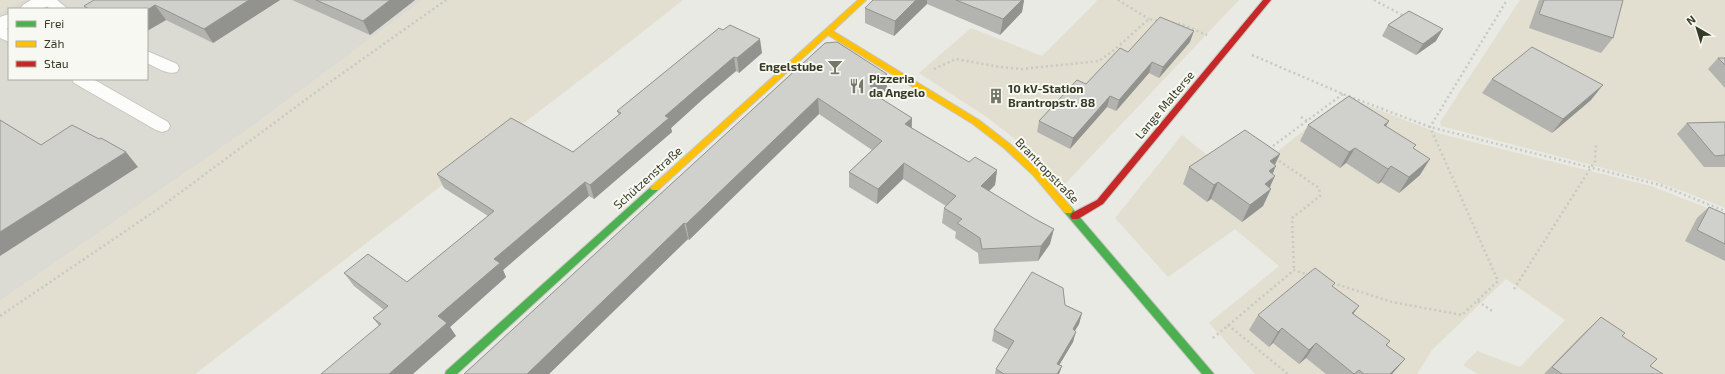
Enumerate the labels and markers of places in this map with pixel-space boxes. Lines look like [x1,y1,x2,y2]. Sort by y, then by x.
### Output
bar icon: Engelstube [826,58,844,76]
place label: Engelstube [759,59,823,73]
place label: Pizzeria da Angelo [869,71,925,99]
restaurant icon: Pizzeria da Angelo [848,77,866,95]
place label: 10 kV-Station Brantropstr. 88 [1008,81,1095,109]
building icon: 10 kV-Station Brantropstr. 88 [987,87,1005,105]

